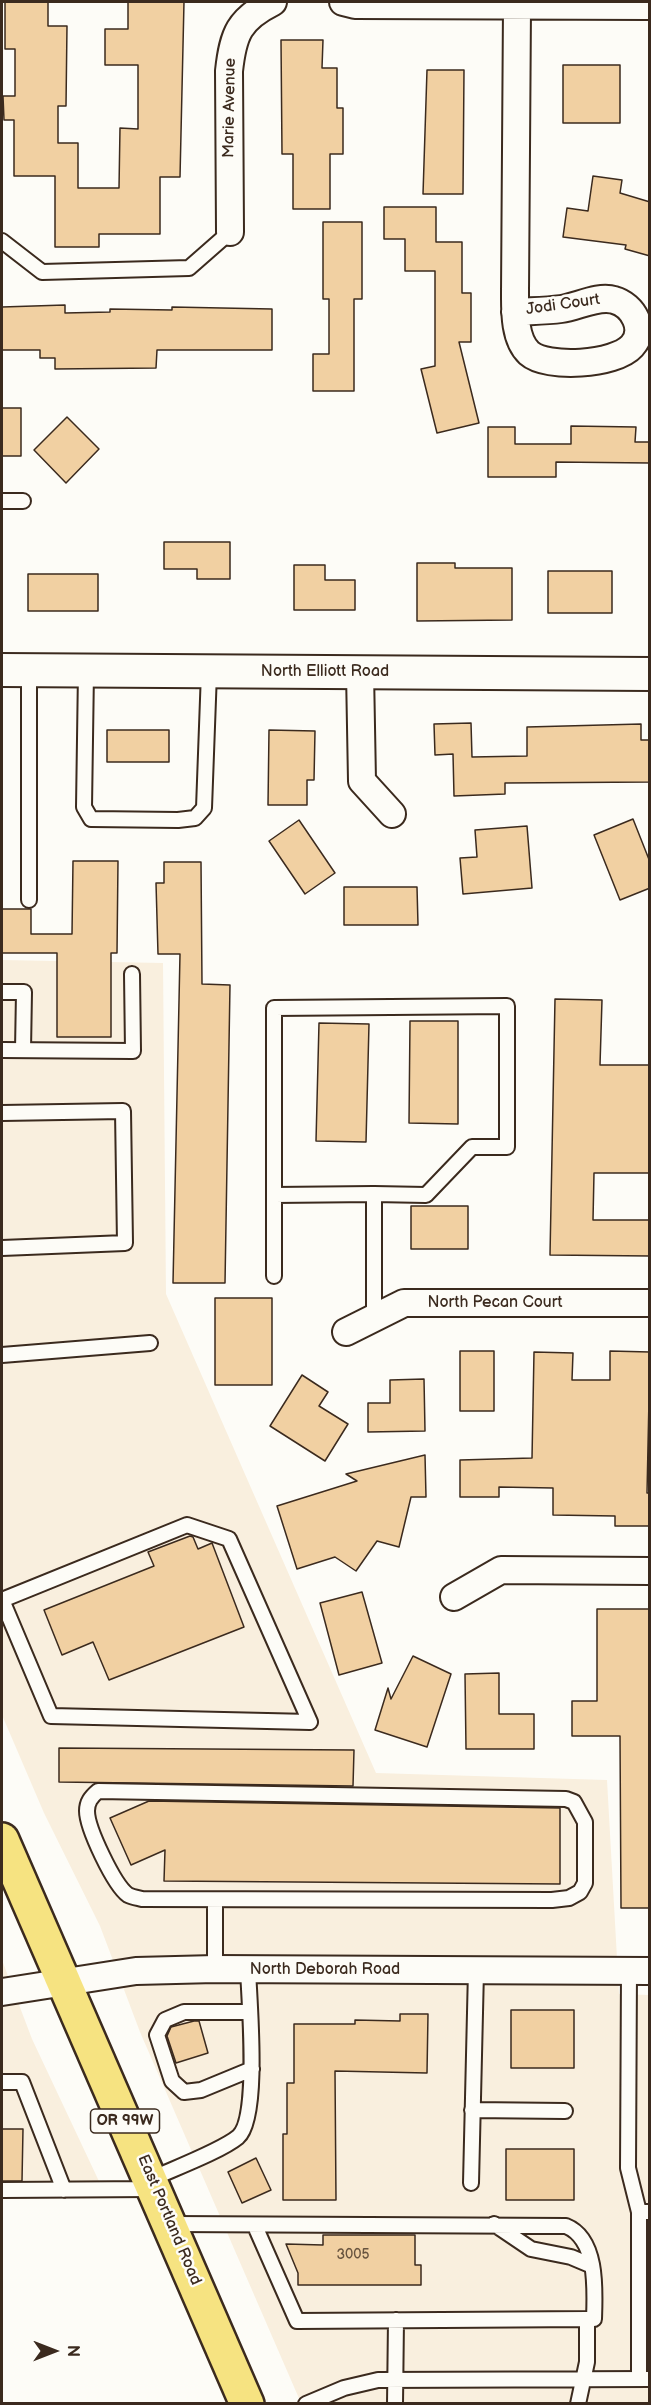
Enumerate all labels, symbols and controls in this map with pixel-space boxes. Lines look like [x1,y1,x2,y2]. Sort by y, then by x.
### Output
street label: Marie Avenue [220,58,240,158]
street label: Jodi Court [525,290,601,320]
street label: North Elliott Road [261,662,389,682]
street label: North Pecan Court [427,1293,563,1313]
street label: North Deborah Road [250,1960,400,1980]
road number: OR 99W [90,2109,160,2133]
street label: East Portland Road [133,2152,205,2288]
house number: 3005 [336,2247,370,2263]
north arrow [24,2321,84,2381]
text: N [63,2345,82,2357]

